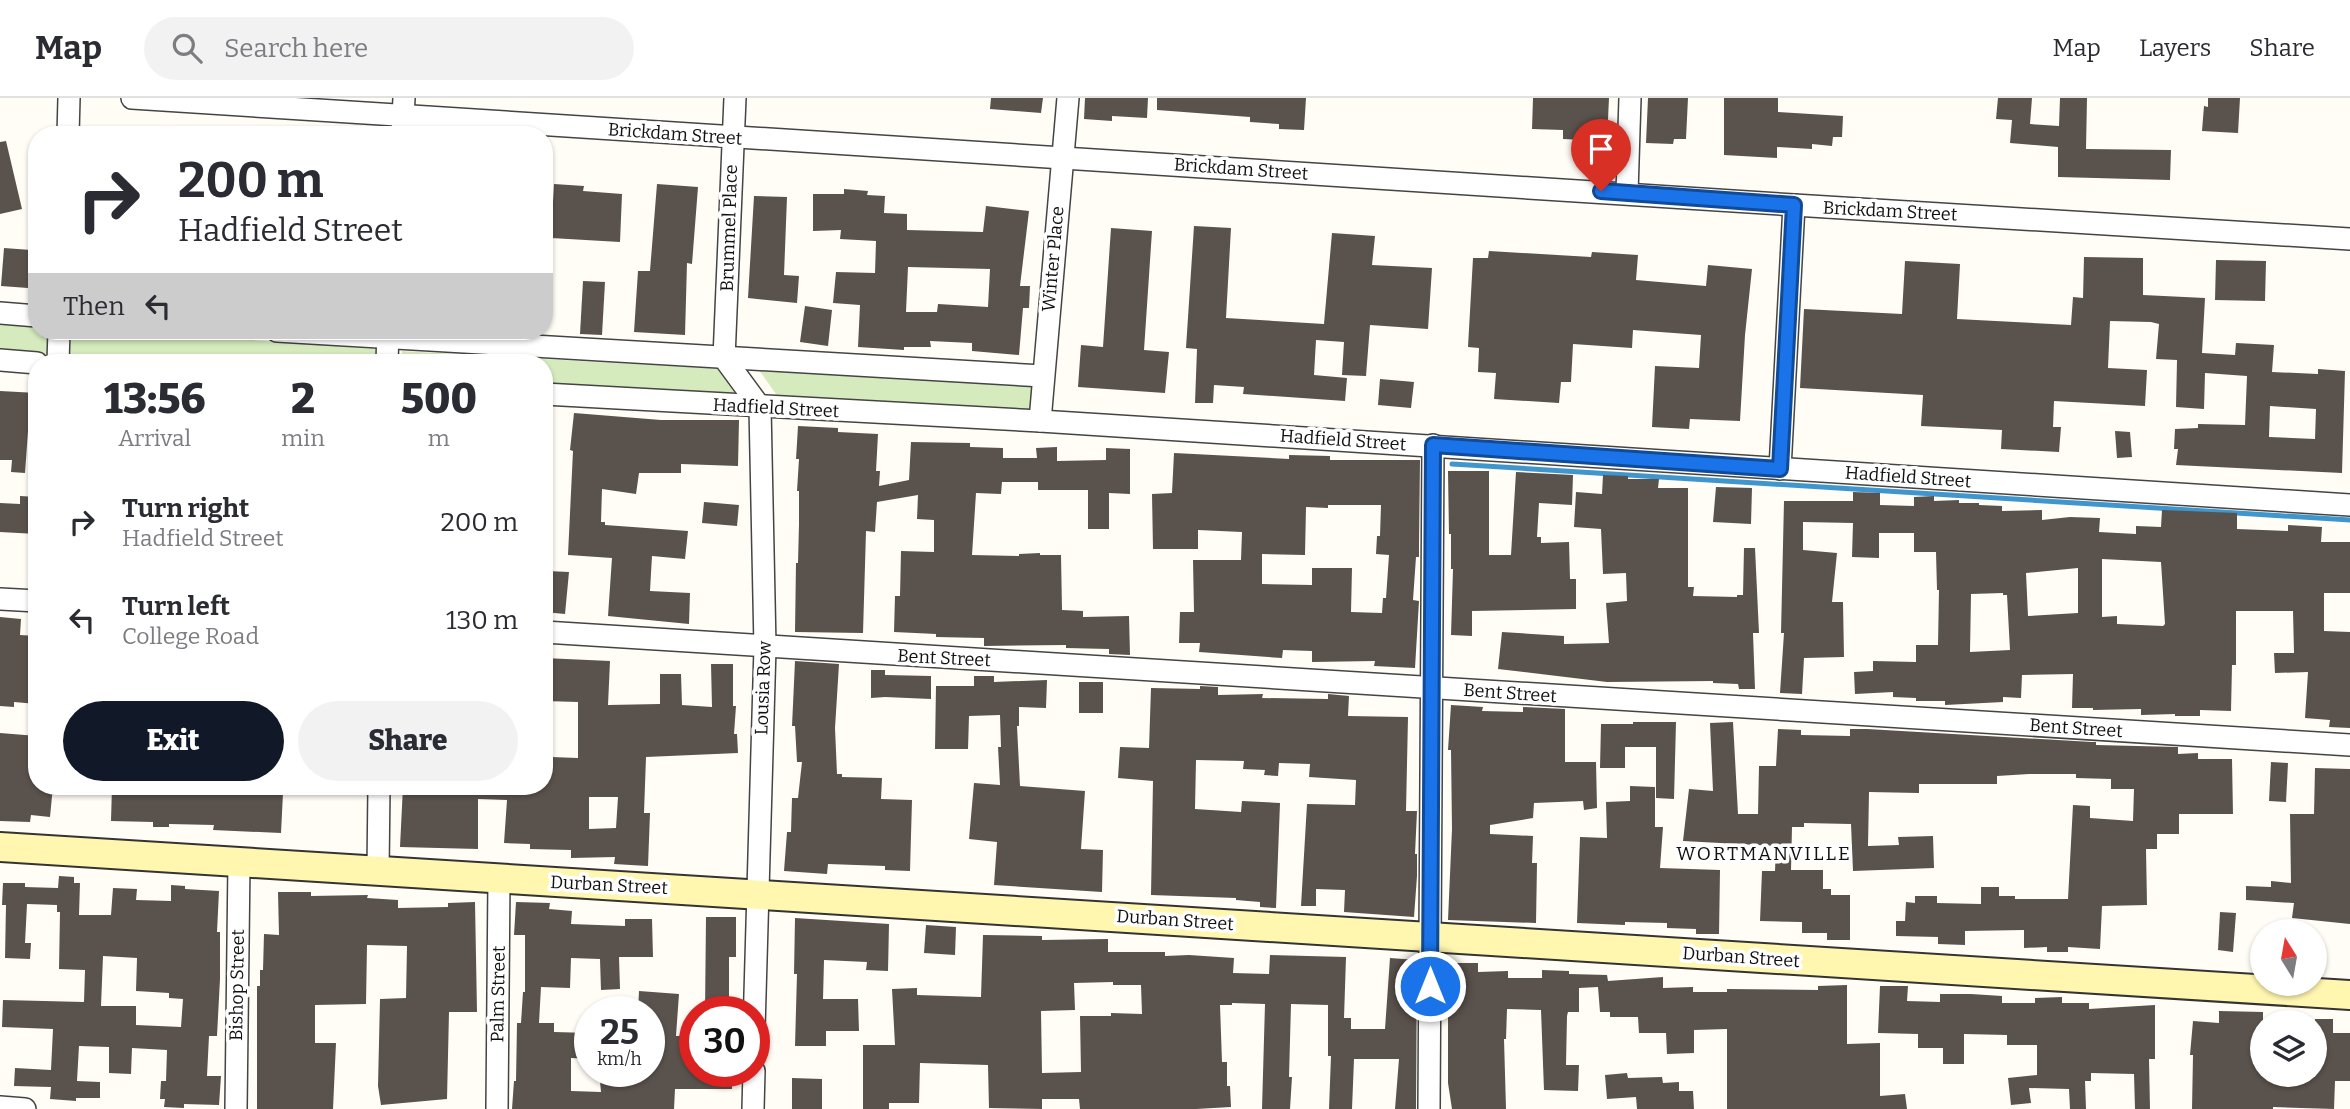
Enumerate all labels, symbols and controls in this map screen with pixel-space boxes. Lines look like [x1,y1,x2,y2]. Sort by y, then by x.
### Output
search box [144,17,634,80]
text: Map [35,28,102,68]
icon: search [168,29,206,67]
text: Search here [224,33,368,64]
text: Map [2053,34,2101,62]
text: Layers [2139,34,2211,62]
text: Share [2249,34,2315,62]
street label: Brickdam Street [607,118,743,150]
pin [1571,119,1631,191]
icon: arrive [1582,130,1620,168]
text: 200 m [178,151,323,210]
street label: Brickdam Street [1173,153,1309,185]
icon: right [63,154,154,245]
street label: Brummel Place [716,164,742,292]
street label: Brickdam Street [1822,196,1958,226]
street label: Winter Place [1037,205,1069,313]
text: Hadfield Street [178,211,403,249]
icon: left [139,287,177,325]
text: Then [63,291,125,322]
text: 13:56 [104,374,205,424]
text: 2 [291,374,315,424]
text: 500 [401,374,477,424]
street label: Hadfield Street [712,394,840,422]
text: Arrival [118,424,191,452]
text: min [281,424,325,452]
text: m [428,424,450,452]
street label: Hadfield Street [1279,425,1407,455]
street label: Hadfield Street [1844,462,1972,492]
text: Turn right [122,493,249,524]
icon: right [63,503,101,541]
text: 200 m [441,507,518,538]
text: Hadfield Street [122,524,284,552]
text: Turn left [122,591,230,622]
icon: left [63,601,101,639]
text: 130 m [446,605,518,636]
text: College Road [122,622,259,650]
street label: Lousia Row [750,640,776,735]
street label: Bent Street [897,645,992,671]
street label: Bent Street [1463,679,1558,707]
button: Exit [63,701,284,781]
button: Share [298,701,518,781]
street label: Bent Street [2029,714,2124,742]
district label: WORTMANVILLE [1676,842,1852,865]
street label: Durban Street [550,871,669,899]
street label: Durban Street [1116,905,1235,935]
north arrow [2250,919,2328,996]
map controls [2250,919,2327,1087]
street label: Bishop Street [225,928,249,1041]
street label: Durban Street [1682,942,1801,972]
street label: Palm Street [486,945,510,1043]
position arrow [1393,949,1467,1023]
speed limit sign: 30 [679,996,770,1087]
button: layers [2250,1010,2327,1087]
text: 25 [600,1011,639,1053]
text: km/h [597,1048,642,1070]

